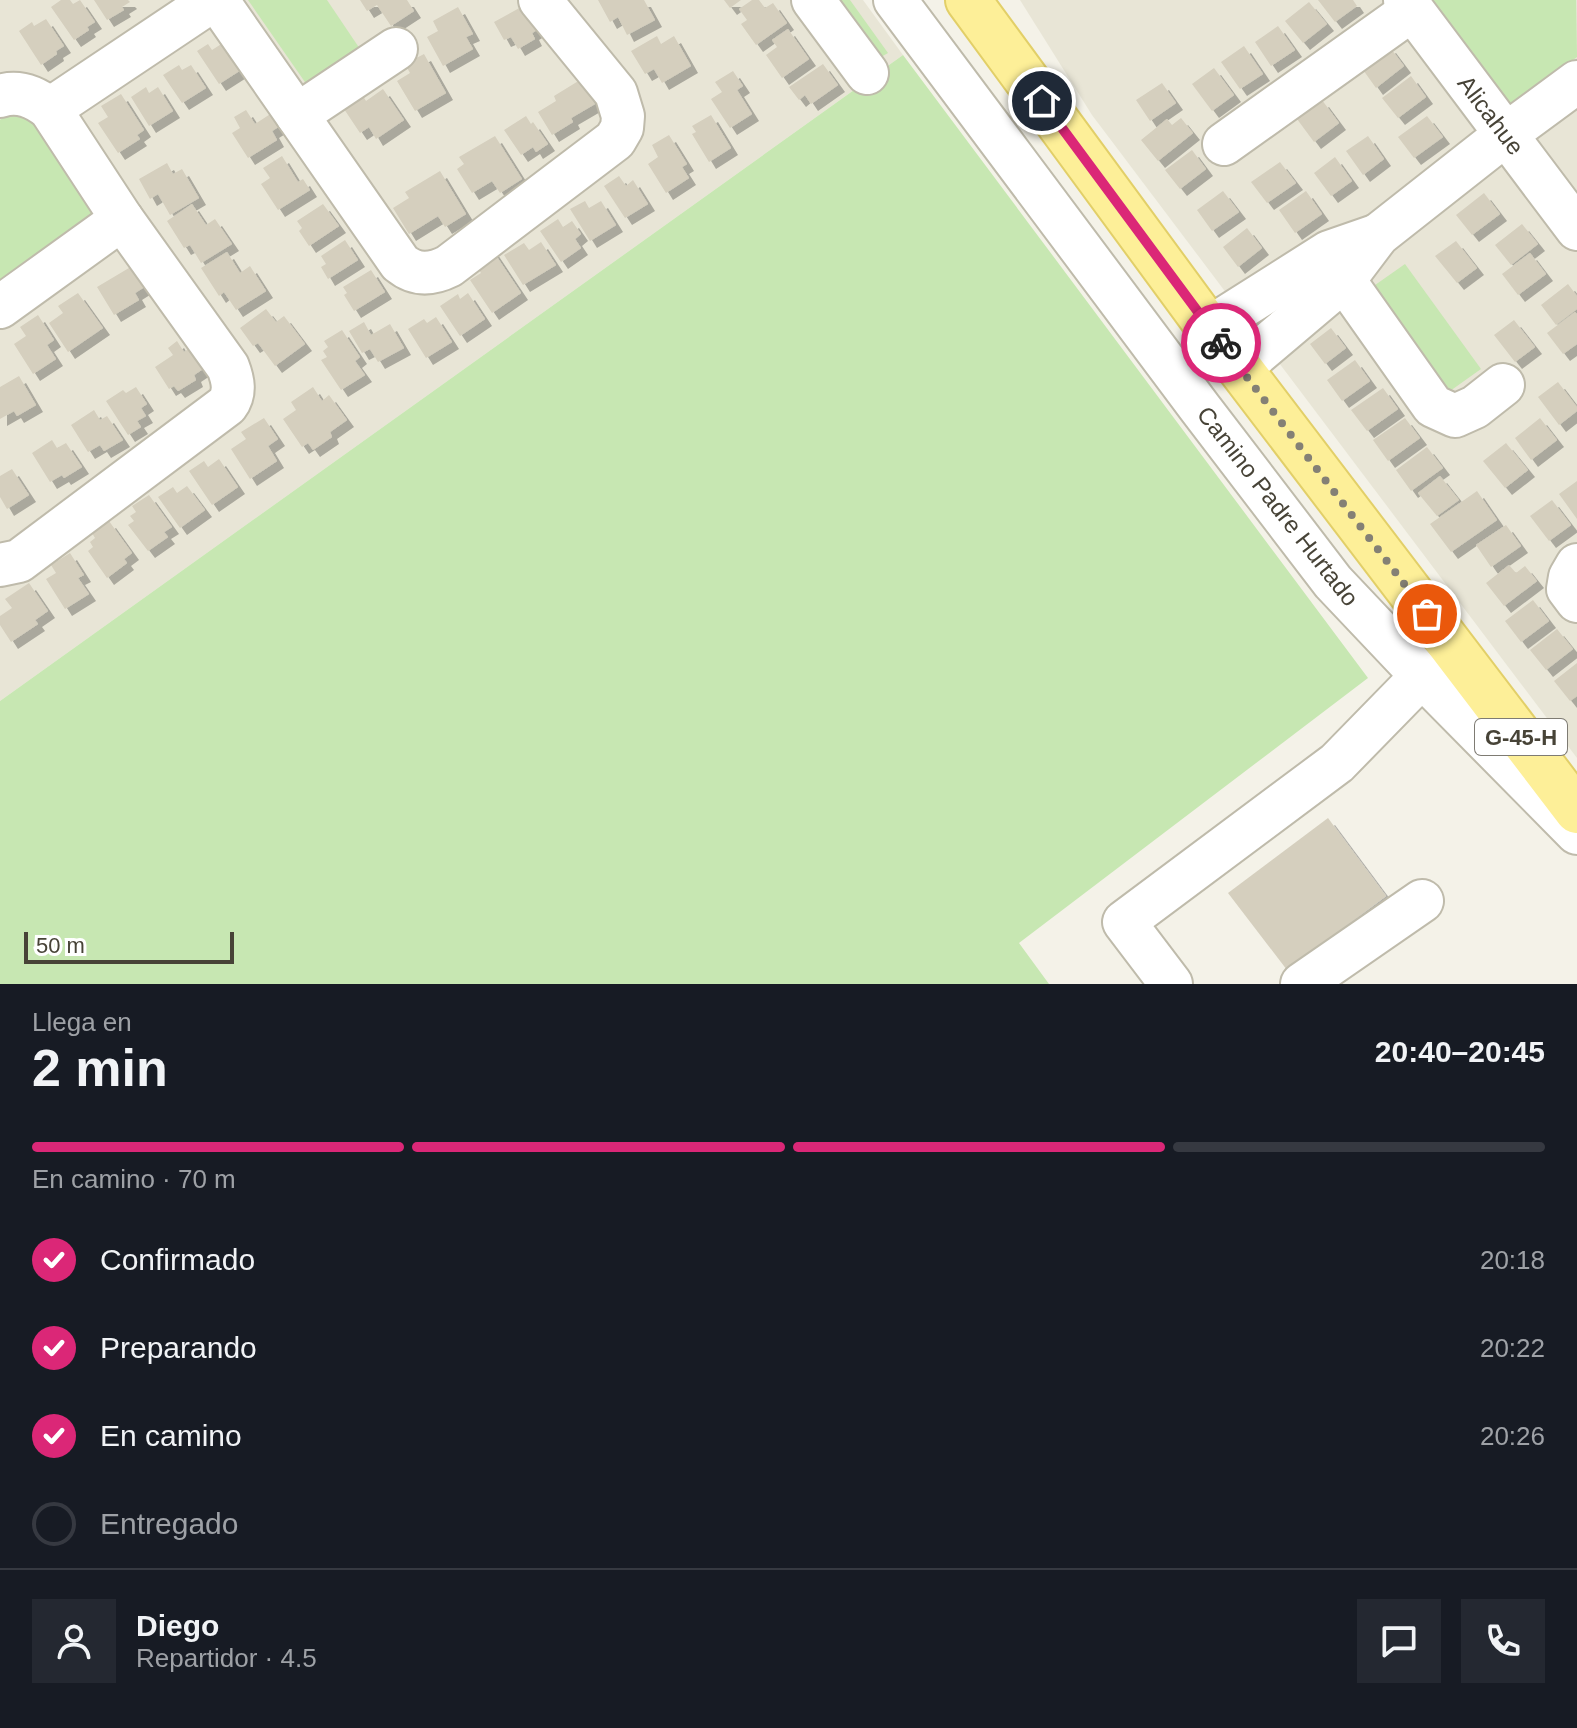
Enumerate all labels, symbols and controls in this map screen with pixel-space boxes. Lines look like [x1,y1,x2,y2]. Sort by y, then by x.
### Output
pin [1008,67,1076,135]
street label: Alicahue [1453,70,1529,160]
icon: home [1020,79,1064,123]
courier [1181,303,1261,383]
icon: bike [1199,321,1243,365]
street label: Camino Padre Hurtado [1192,401,1364,611]
pin [1393,580,1461,648]
icon: bag [1405,592,1449,636]
road number: G-45-H [1475,719,1567,755]
scale bar [24,928,234,964]
text: 50 m [36,933,85,958]
text: Llega en [32,1007,132,1037]
text: 20:40–20:45 [1375,1035,1545,1068]
text: 2 min [32,1039,168,1097]
text: En camino · 70 m [32,1164,236,1194]
icon: check [32,1238,76,1282]
text: Confirmado [100,1243,255,1276]
text: 20:18 [1480,1245,1545,1275]
icon: check [32,1326,76,1370]
text: Preparando [100,1331,257,1364]
text: 20:22 [1480,1333,1545,1363]
icon: check [32,1414,76,1458]
text: En camino [100,1419,242,1452]
text: 20:26 [1480,1421,1545,1451]
text: Entregado [100,1507,238,1540]
button: person [32,1599,116,1683]
button: chat [1357,1599,1441,1683]
button: phone [1461,1599,1545,1683]
text: Diego [136,1609,219,1642]
text: Repartidor · 4.5 [136,1643,317,1673]

